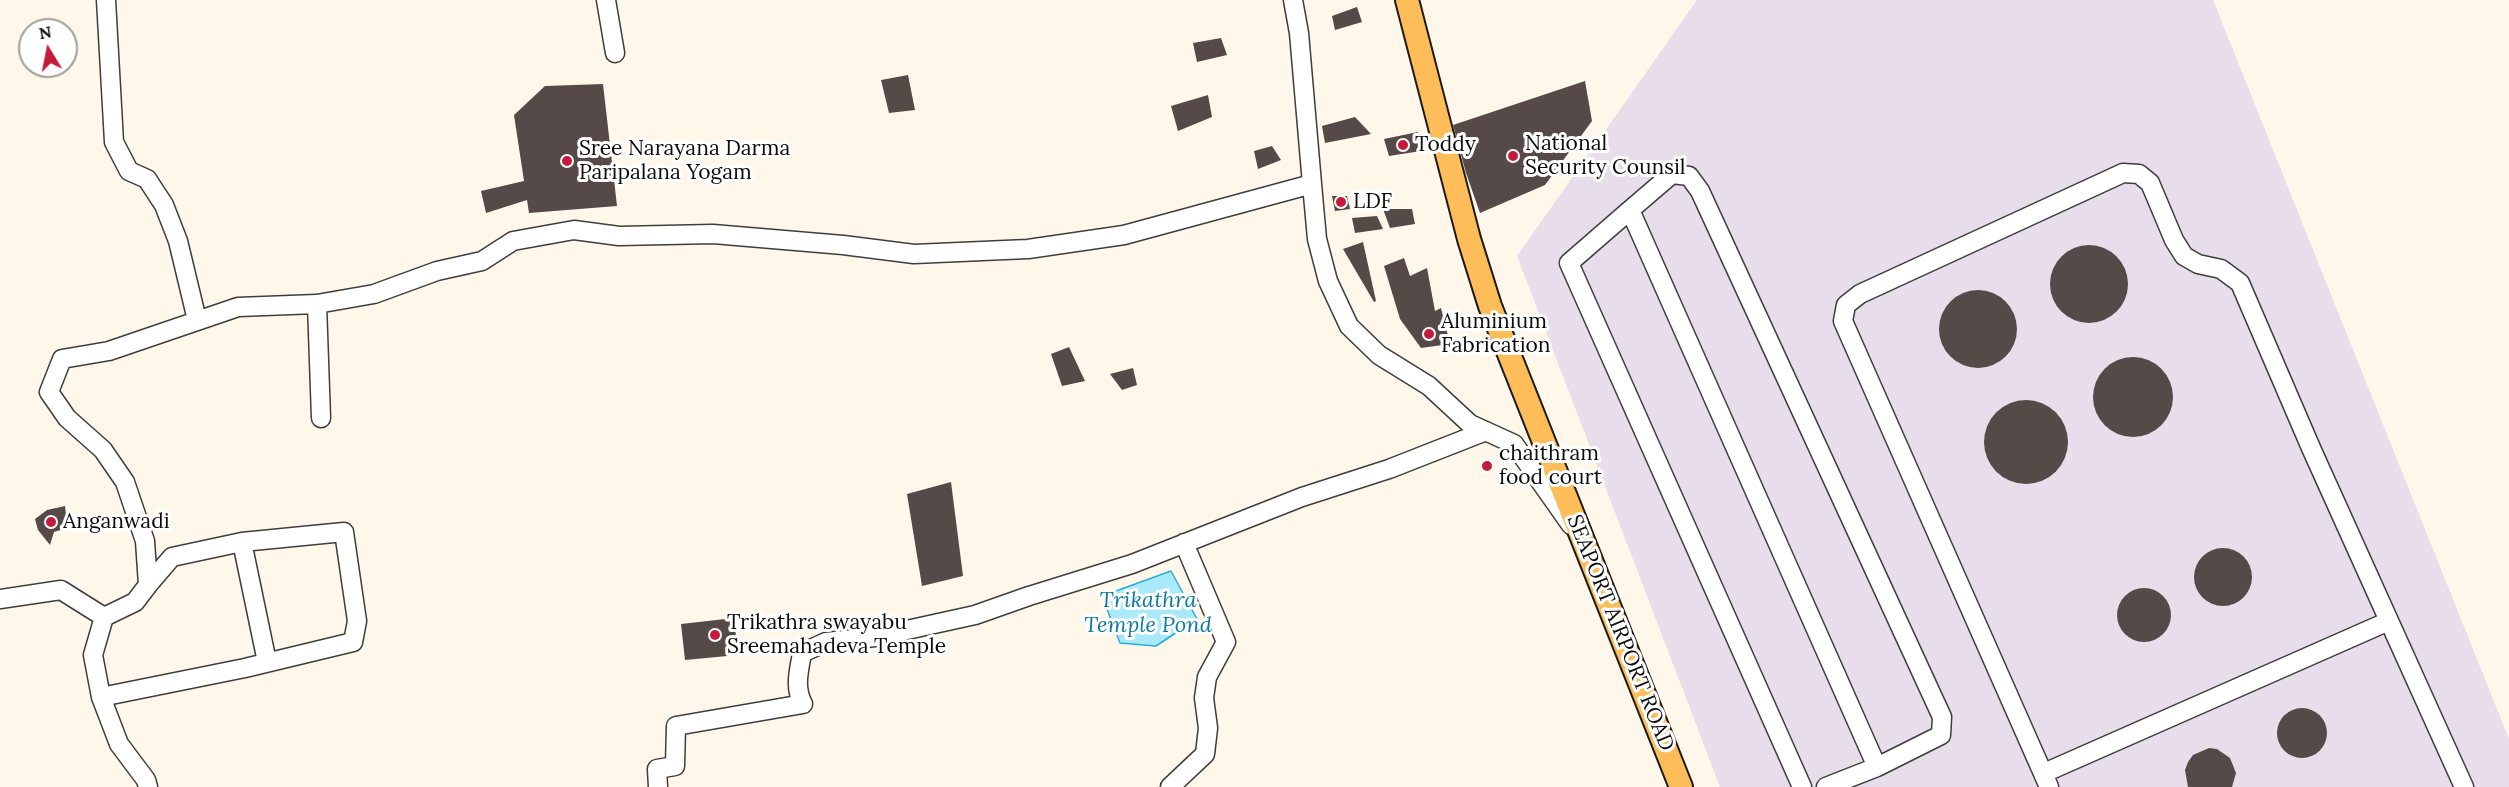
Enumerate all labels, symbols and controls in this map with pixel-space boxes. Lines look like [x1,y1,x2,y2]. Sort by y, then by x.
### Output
north arrow [18,18,78,78]
text: N [37,21,53,43]
place label: National Security Counsil [1525,131,1686,181]
place label: Toddy [1415,132,1476,158]
place label: Sree Narayana Darma Paripalana Yogam [579,136,790,186]
marker: Toddy [1396,138,1410,152]
marker: National Security Counsil [1506,149,1520,163]
marker: Sree Narayana Darma Paripalana Yogam [560,154,574,168]
place label: LDF [1353,189,1392,215]
marker: LDF [1334,195,1348,209]
place label: Aluminium Fabrication [1441,309,1551,359]
marker: Aluminium Fabrication [1422,327,1436,341]
place label: chaithram food court [1499,441,1602,491]
marker: chaithram food court [1480,459,1494,473]
place label: Anganwadi [63,509,170,535]
street label: SEAPORT AIRPORT ROAD [1561,511,1679,755]
marker: Anganwadi [44,515,58,529]
water label: Trikathra Temple Pond [1084,588,1212,640]
place label: Trikathra swayabu Sreemahadeva Temple [727,610,946,660]
marker: Trikathra swayabu Sreemahadeva Temple [708,628,722,642]

